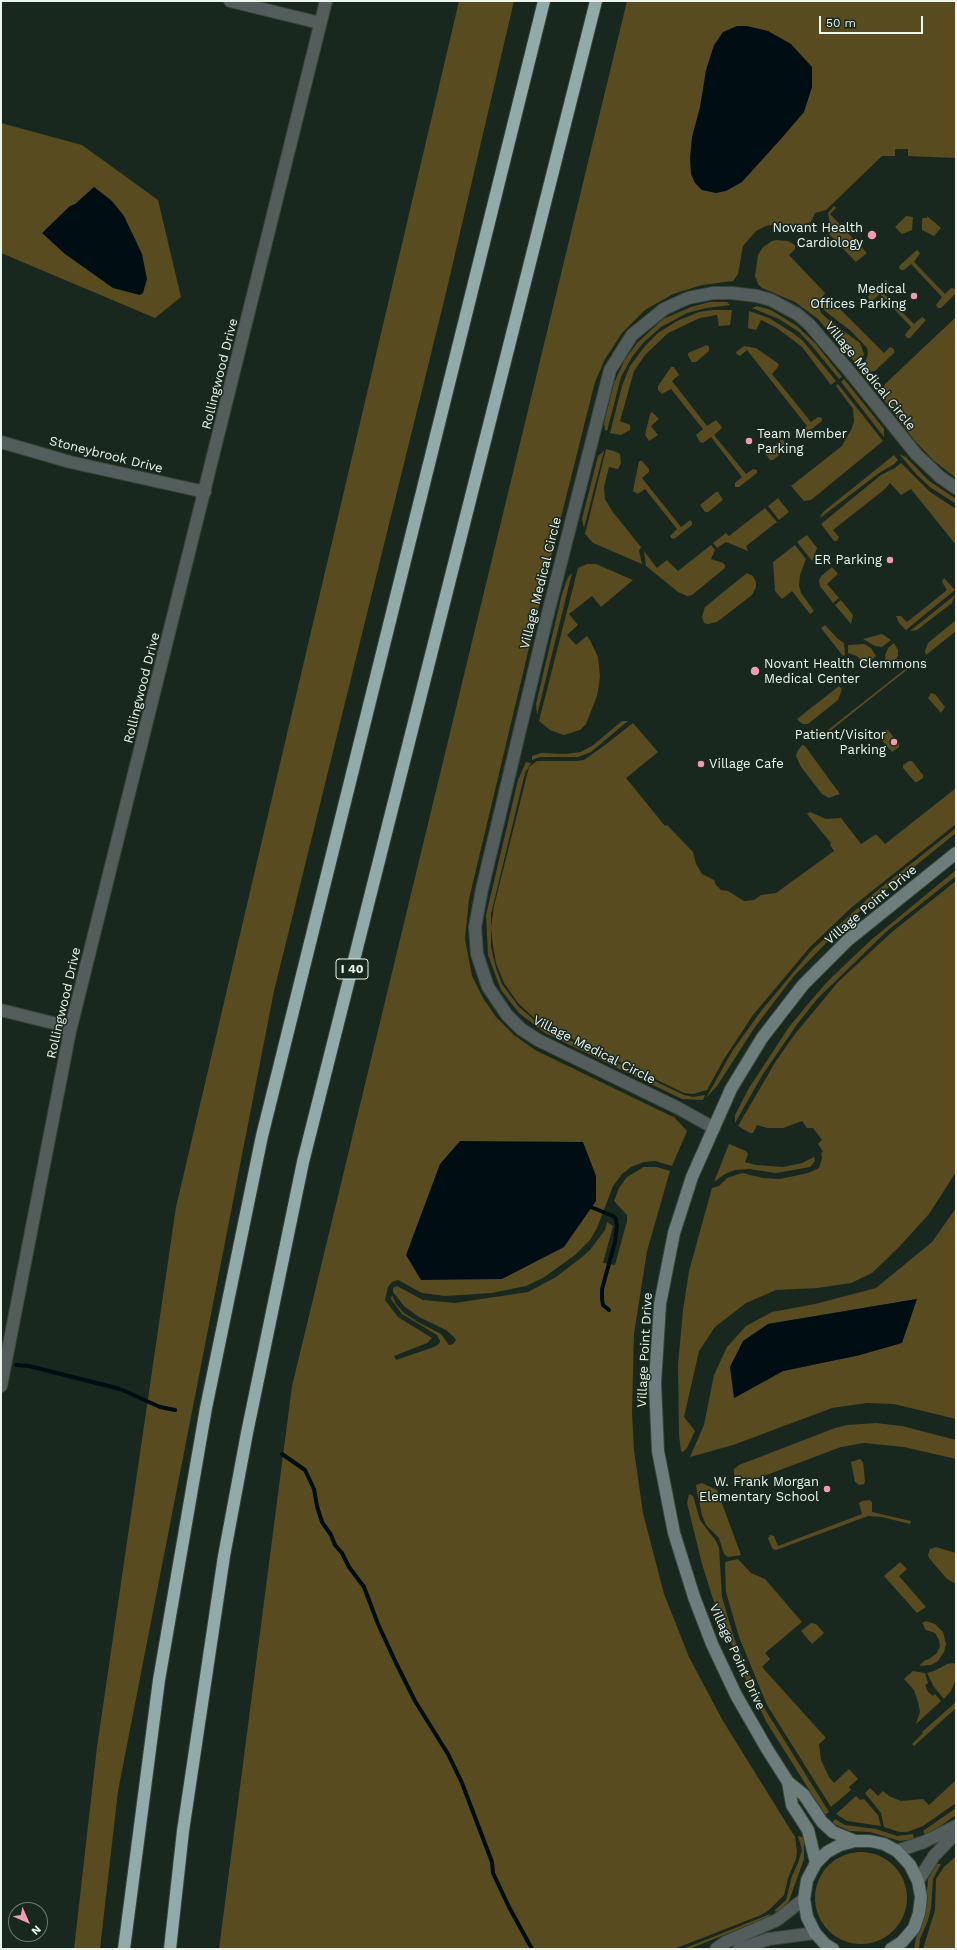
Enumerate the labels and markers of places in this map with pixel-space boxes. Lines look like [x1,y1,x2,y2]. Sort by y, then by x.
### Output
place label: Novant Health Cardiology [772,220,863,251]
marker: Novant Health Cardiology [866,229,878,241]
place label: Medical Offices Parking [810,281,906,312]
marker: Medical Offices Parking [909,291,919,301]
place label: Team Member Parking [757,426,847,457]
marker: Team Member Parking [744,436,754,446]
place label: ER Parking [814,552,882,568]
marker: ER Parking [885,555,895,565]
place label: Novant Health Clemmons Medical Center [764,656,927,687]
marker: Novant Health Clemmons Medical Center [749,665,761,677]
place label: Patient/Visitor Parking [795,727,886,758]
marker: Patient/Visitor Parking [889,737,899,747]
place label: Village Cafe [709,756,784,772]
marker: Village Cafe [696,759,706,769]
place label: W. Frank Morgan Elementary School [699,1474,819,1505]
marker: W. Frank Morgan Elementary School [822,1484,832,1494]

